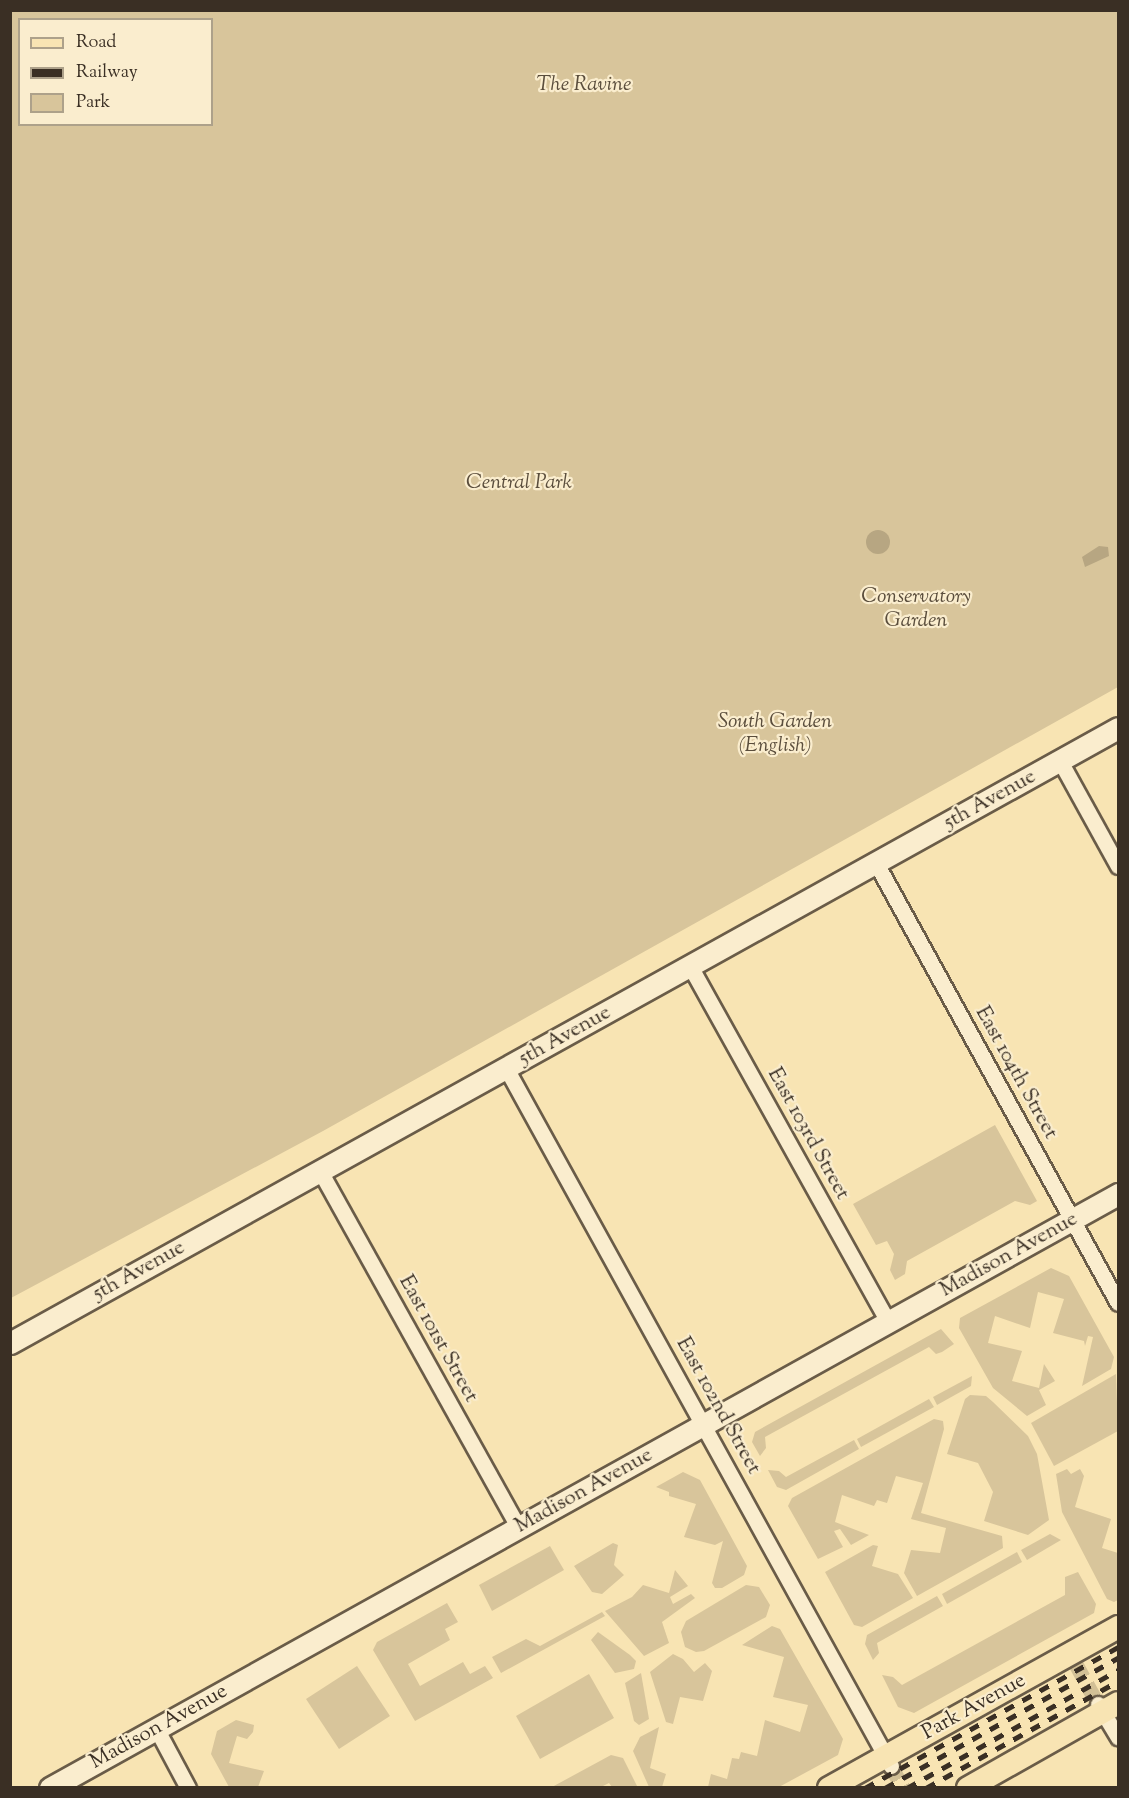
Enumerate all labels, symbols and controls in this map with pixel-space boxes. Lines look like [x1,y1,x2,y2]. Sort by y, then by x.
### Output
legend [18,18,213,126]
text: Road [76,30,116,56]
text: Railway [76,60,138,86]
park label: The Ravine [537,72,631,98]
text: Park [76,90,110,116]
park label: Central Park [466,470,572,496]
park label: Conservatory Garden [861,584,971,634]
park label: South Garden (English) [718,709,832,759]
street label: 5th Avenue [940,764,1040,836]
street label: 5th Avenue [515,1000,615,1072]
street label: East 104th Street [969,1002,1063,1144]
street label: East 103rd Street [761,1064,855,1204]
street label: Madison Avenue [936,1207,1082,1303]
street label: 5th Avenue [89,1235,189,1307]
street label: East 101st Street [393,1271,483,1407]
street label: East 102nd Street [670,1333,766,1479]
street label: Madison Avenue [511,1443,657,1539]
street label: Park Avenue [918,1668,1030,1746]
street label: Madison Avenue [86,1679,232,1775]

